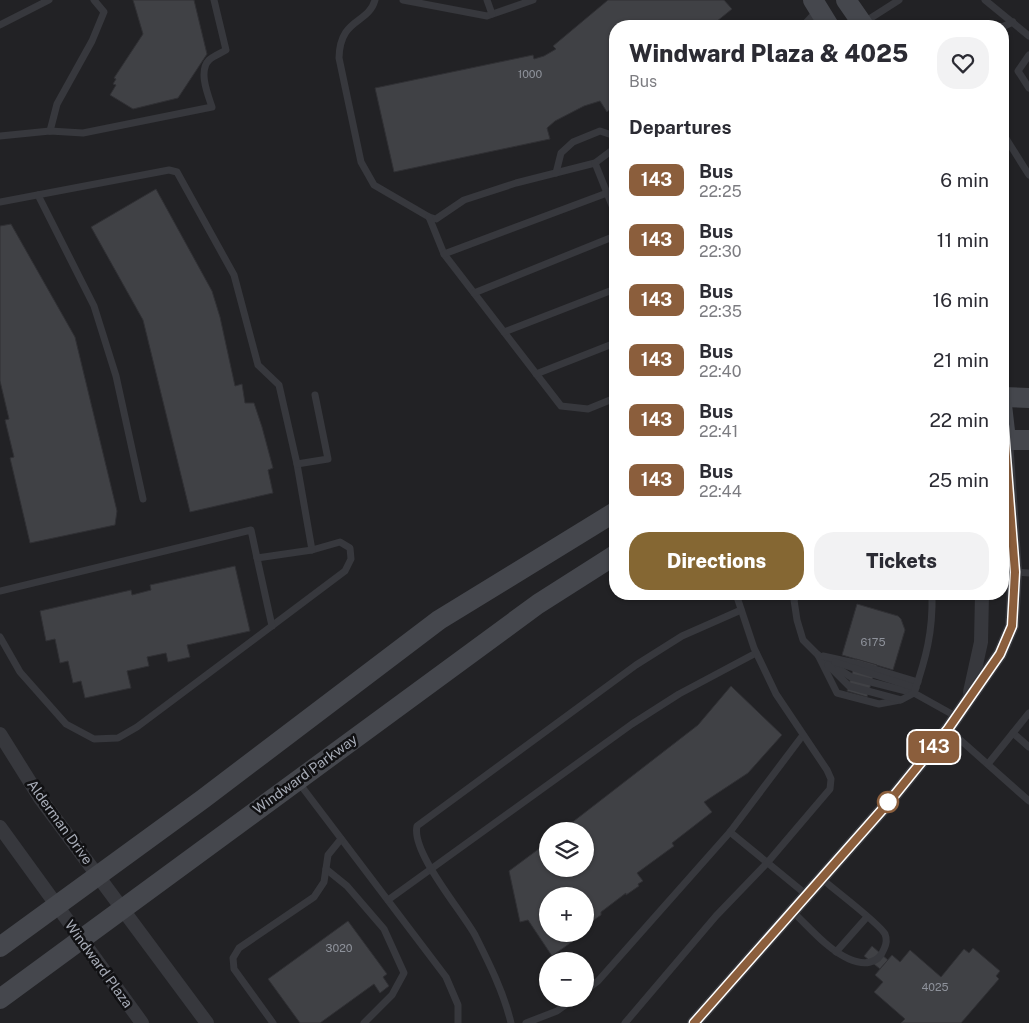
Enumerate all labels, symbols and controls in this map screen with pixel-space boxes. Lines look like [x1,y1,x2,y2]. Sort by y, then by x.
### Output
button: heart [937,37,989,89]
text: Windward Plaza & 4025 [629,39,908,67]
house number: 1000 [518,68,543,80]
text: Bus [629,72,657,91]
text: Departures [629,116,732,138]
text: Bus [699,160,733,182]
text: 143 [641,169,672,190]
text: 6 min [940,169,989,191]
text: 22:25 [699,182,742,201]
text: Bus [699,220,733,242]
text: 143 [641,229,672,250]
text: 11 min [937,229,989,251]
text: 22:30 [699,242,741,261]
text: Bus [699,280,733,302]
text: 143 [641,289,672,310]
text: 16 min [933,289,989,311]
text: 22:35 [699,302,742,321]
text: Bus [699,340,733,362]
text: 143 [641,349,672,370]
text: 21 min [933,349,989,371]
text: 22:40 [699,362,741,381]
text: Bus [699,400,733,422]
text: 143 [641,409,672,430]
text: 22 min [930,409,989,431]
text: 22:41 [699,422,738,441]
text: Bus [699,460,733,482]
text: 143 [641,469,672,490]
text: 25 min [929,469,989,491]
text: 22:44 [699,482,742,501]
button: Directions [629,532,804,590]
button: Tickets [814,532,989,590]
house number: 6175 [861,636,885,648]
street label: Windward Parkway [250,731,361,817]
line badge: 143 [905,731,963,763]
text: 143 [918,736,950,757]
street label: Alderman Drive [24,777,96,867]
unlabelled marker [877,791,899,813]
map controls [539,822,594,1007]
button: layers [539,822,594,877]
button: + [539,887,594,942]
street label: Windward Plaza [62,917,136,1011]
house number: 3020 [326,942,353,954]
button: − [539,952,594,1007]
house number: 4025 [921,981,949,993]

